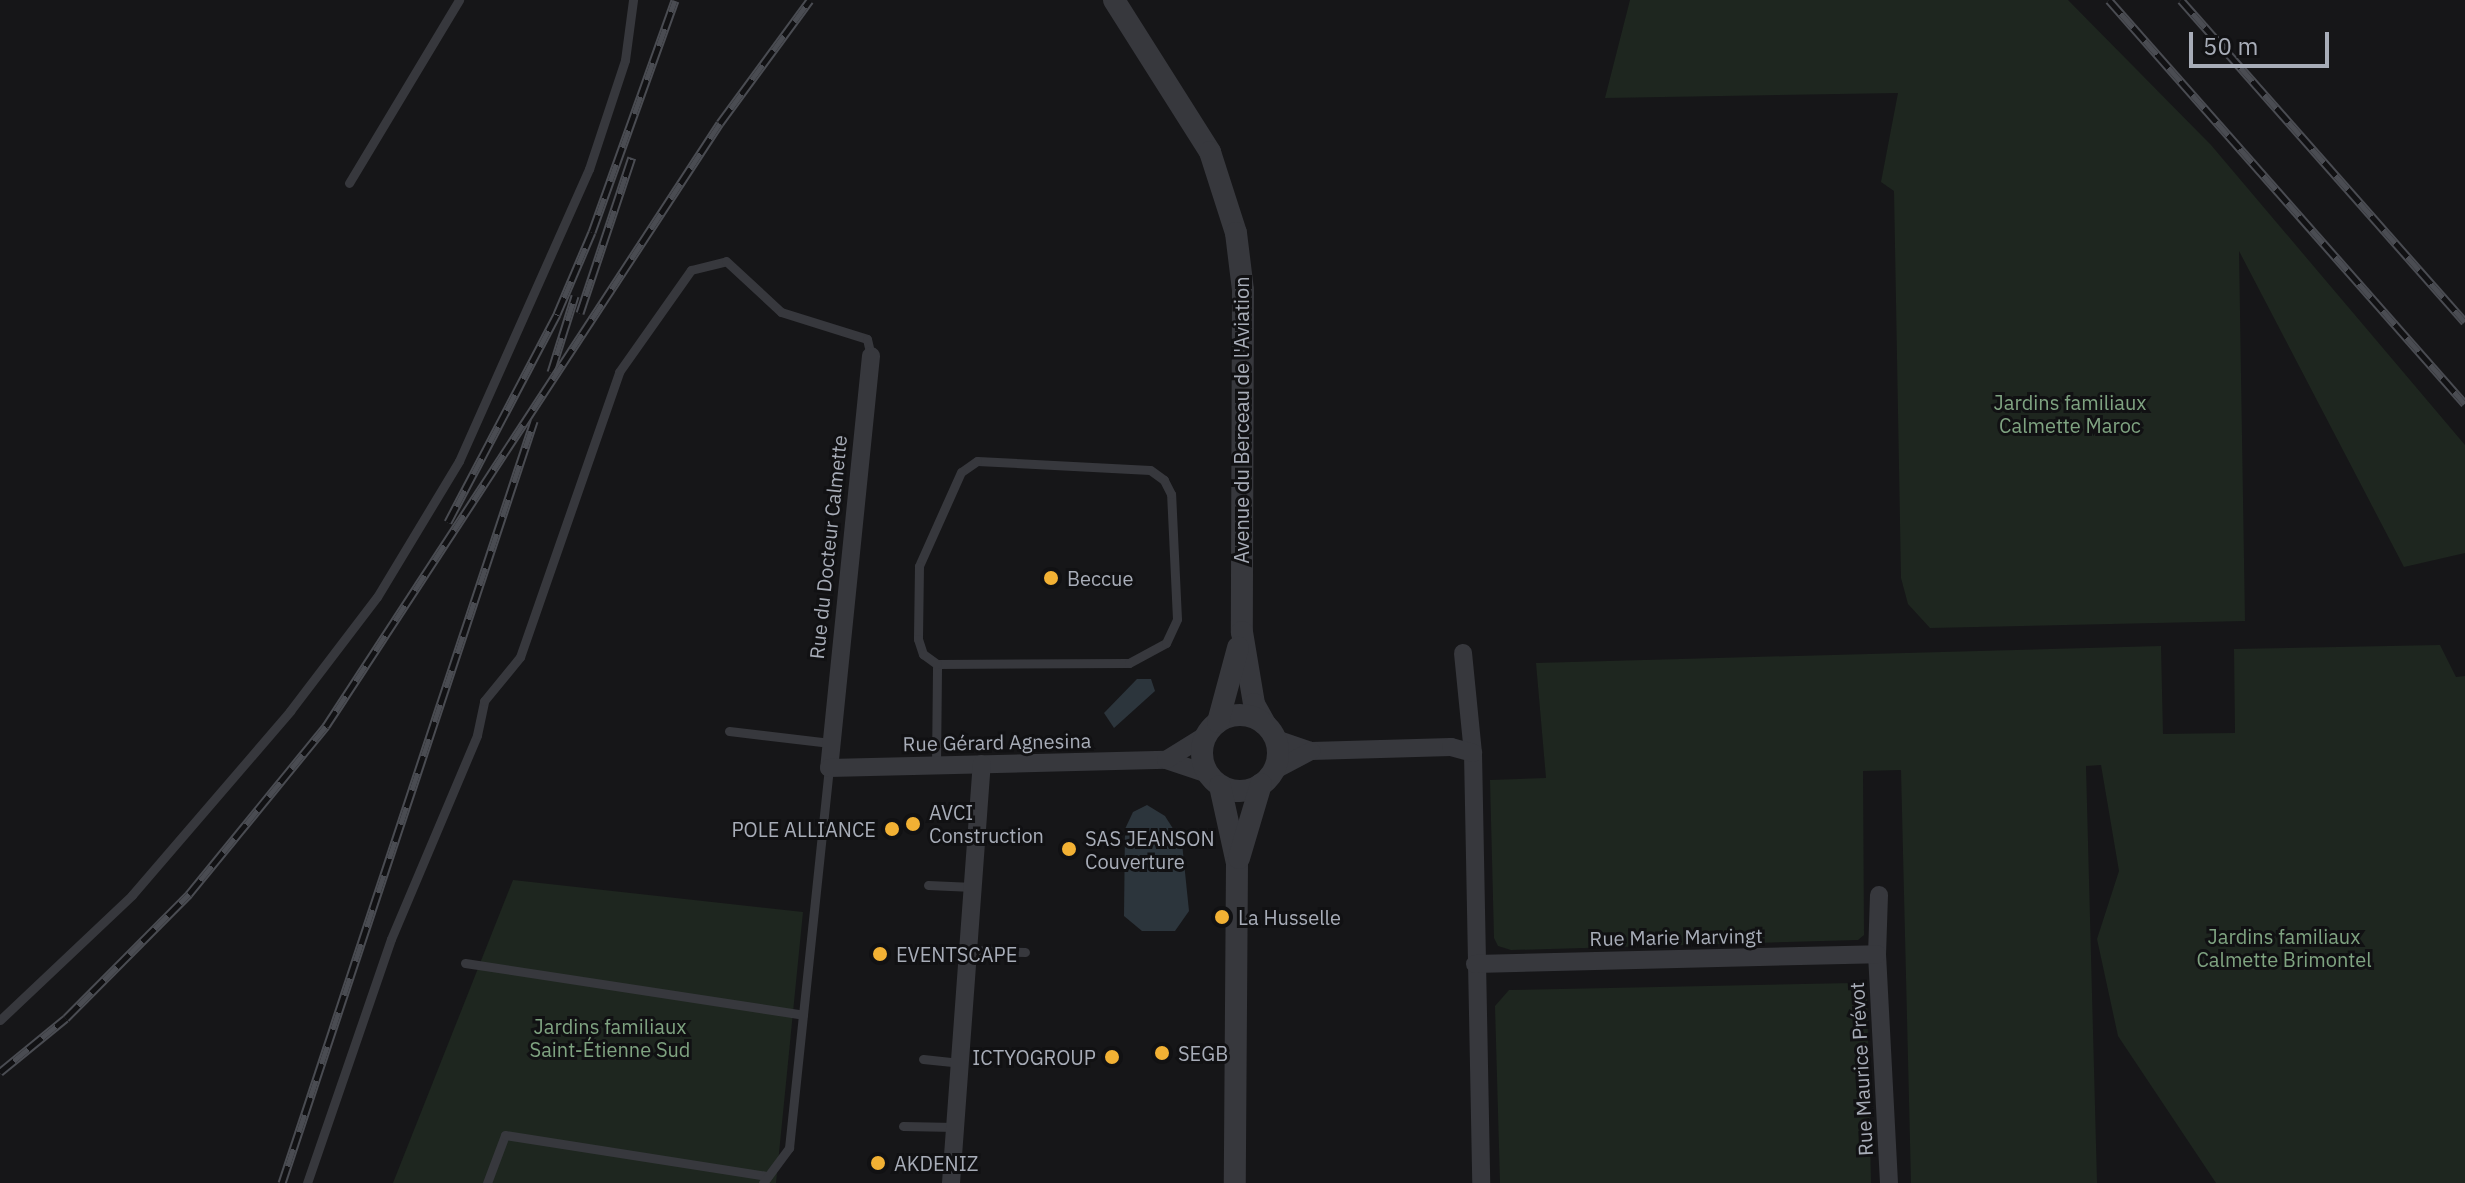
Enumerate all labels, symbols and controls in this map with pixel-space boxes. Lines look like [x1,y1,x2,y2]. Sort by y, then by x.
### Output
scale bar [2193,16,2333,66]
text: 50 m [2203,30,2258,62]
street label: Avenue du Berceau de l'Aviation [1229,276,1253,564]
park label: Jardins familiaux Calmette Maroc [1994,390,2146,437]
street label: Rue du Docteur Calmette [804,434,852,660]
place label: Beccue [1067,566,1133,590]
marker: Beccue [1042,569,1060,587]
street label: Rue Gérard Agnesina [902,728,1092,756]
place label: AVCI Construction [929,800,1044,847]
marker: AVCI Construction [904,815,922,833]
place label: POLE ALLIANCE [731,817,876,841]
marker: POLE ALLIANCE [883,820,901,838]
place label: SAS JEANSON Couverture [1085,826,1215,873]
marker: SAS JEANSON Couverture [1060,840,1078,858]
place label: La Husselle [1238,905,1341,929]
marker: La Husselle [1213,908,1231,926]
street label: Rue Marie Marvingt [1589,923,1763,951]
park label: Jardins familiaux Calmette Brimontel [2196,924,2372,971]
place label: EVENTSCAPE [896,942,1017,966]
marker: EVENTSCAPE [871,945,889,963]
street label: Rue Maurice Prévot [1844,981,1878,1157]
park label: Jardins familiaux Saint-Étienne Sud [530,1014,690,1061]
place label: SEGB [1178,1041,1228,1065]
marker: SEGB [1153,1044,1171,1062]
place label: ICTYOGROUP [972,1045,1096,1069]
marker: ICTYOGROUP [1103,1048,1121,1066]
place label: AKDENIZ [894,1151,978,1175]
marker: AKDENIZ [869,1154,887,1172]

